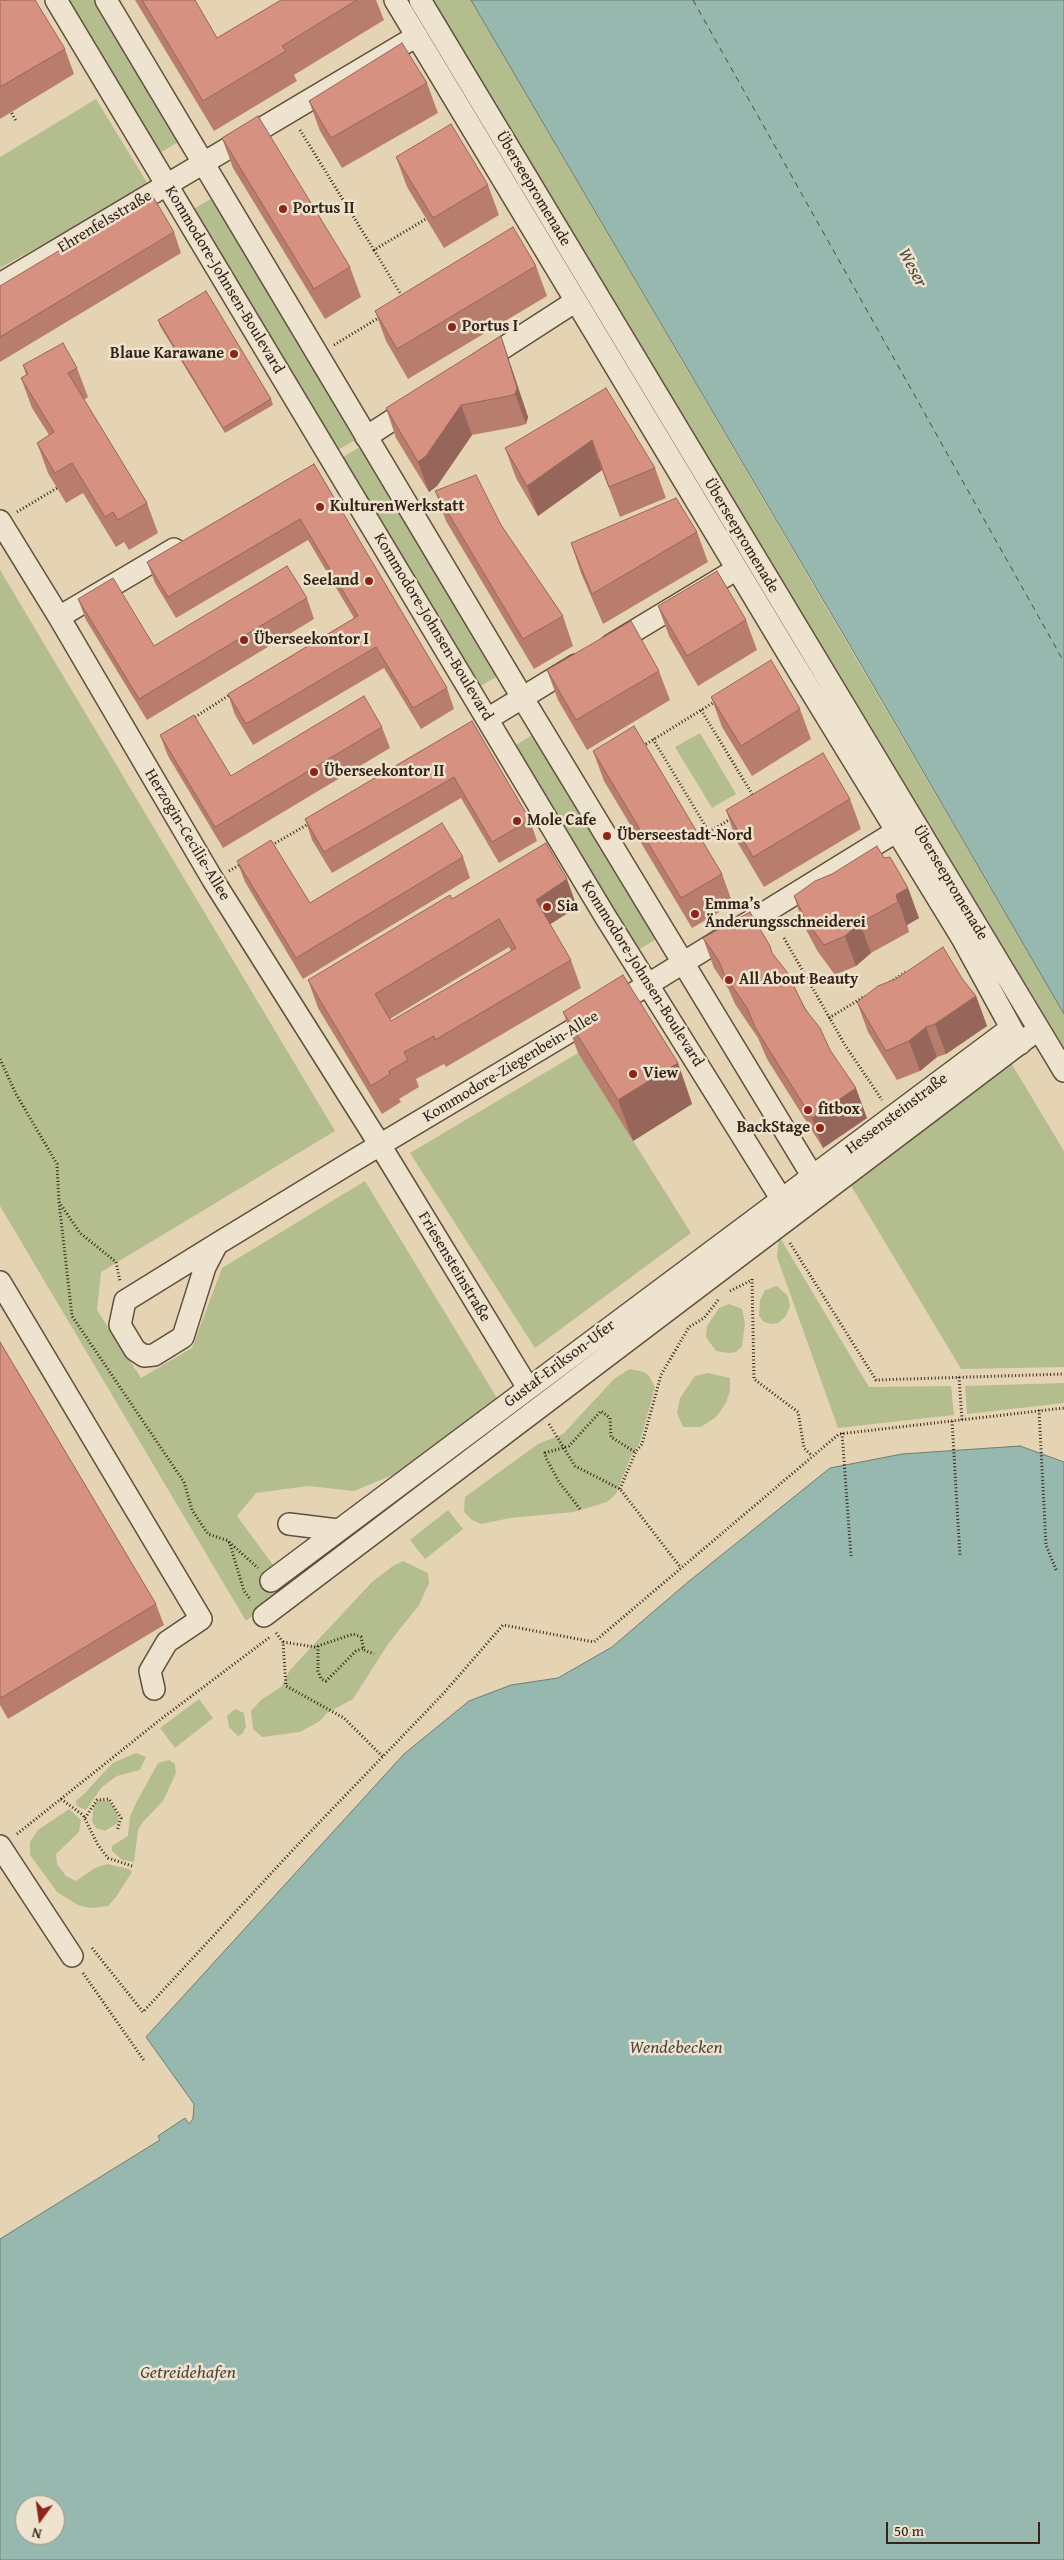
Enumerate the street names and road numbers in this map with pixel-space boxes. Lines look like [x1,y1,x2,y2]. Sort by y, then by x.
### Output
street label: Überseepromenade [491,128,575,250]
street label: Kommodore-Johnsen-Boulevard [160,183,288,377]
street label: Ehrenfelsstraße [54,186,156,258]
street label: Überseepromenade [699,475,783,597]
street label: Kommodore-Johnsen-Boulevard [369,530,497,724]
street label: Herzogin-Cecilie-Allee [140,766,234,904]
street label: Überseepromenade [908,822,992,944]
street label: Kommodore-Johnsen-Boulevard [577,878,707,1070]
street label: Kommodore-Ziegenbein-Allee [420,1007,602,1127]
street label: Hessensteinstraße [842,1069,952,1159]
street label: Friesensteinstraße [414,1208,494,1326]
street label: Gustaf-Erikson-Ufer [501,1316,619,1412]

